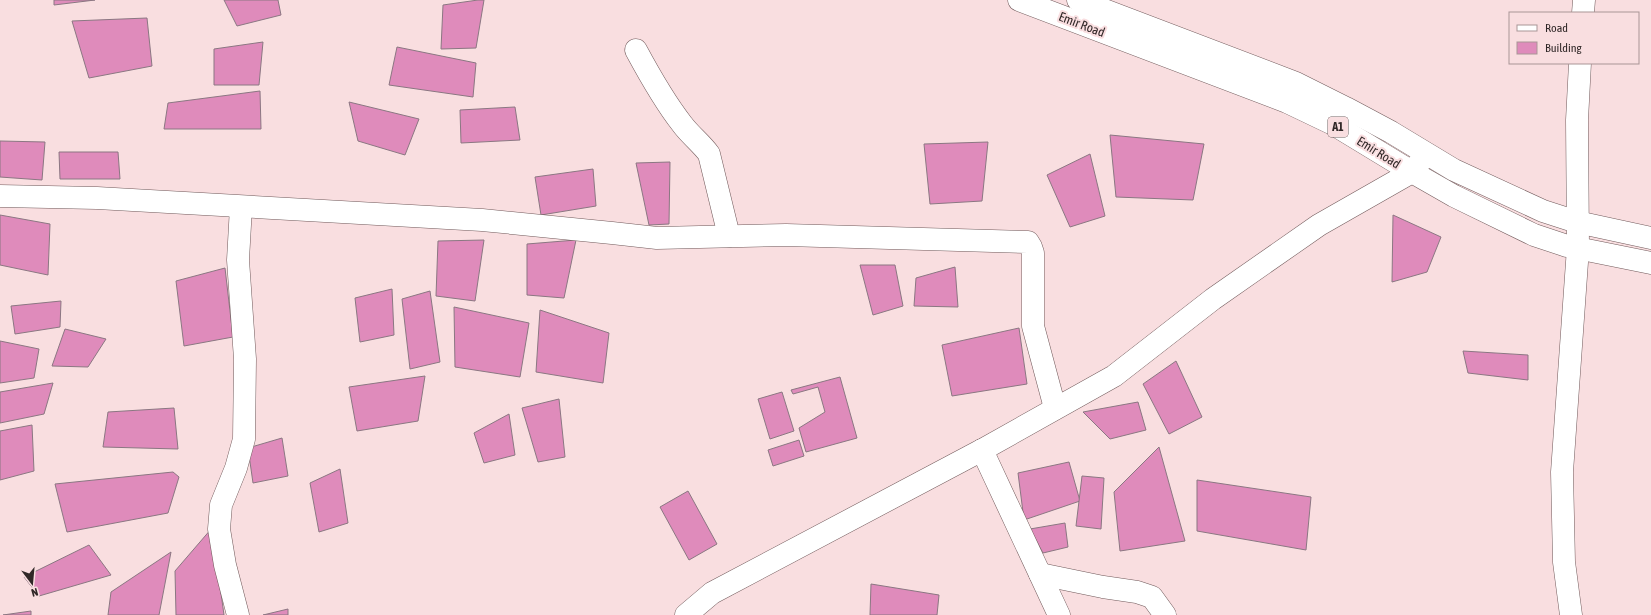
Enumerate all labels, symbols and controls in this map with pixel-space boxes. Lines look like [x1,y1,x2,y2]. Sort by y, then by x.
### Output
street label: Emir Road [1057,9,1107,40]
legend [1509,12,1639,64]
text: Road [1545,21,1568,35]
text: Building [1545,41,1583,55]
road number: A1 [1328,117,1348,137]
street label: Emir Road [1354,133,1403,172]
north arrow [12,563,52,603]
text: N [30,586,40,599]

